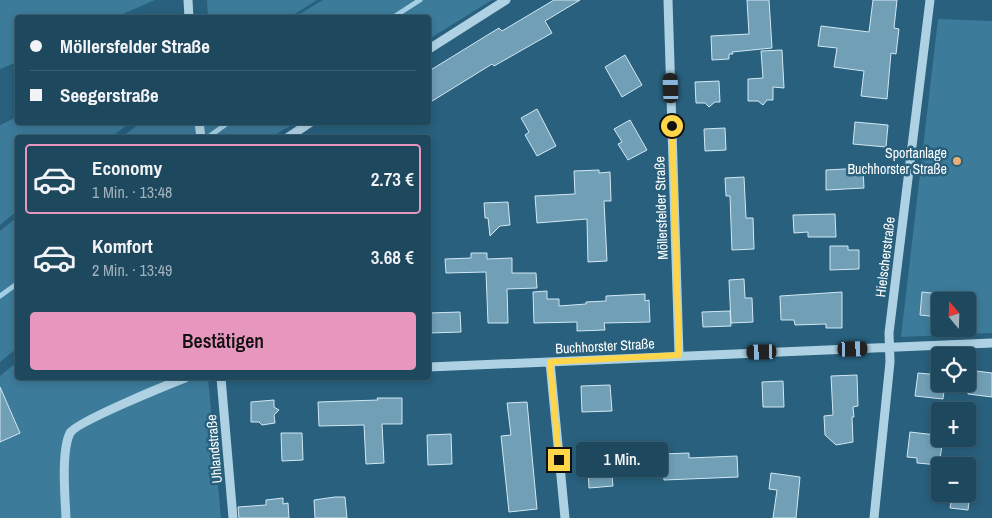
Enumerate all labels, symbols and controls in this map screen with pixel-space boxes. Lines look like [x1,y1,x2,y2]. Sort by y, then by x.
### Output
text: Möllersfelder Straße [60,33,210,59]
car [662,73,679,103]
text: Seegerstraße [60,82,159,108]
route start [661,115,683,137]
place label: Sportanlage Buchhorster Straße [847,144,947,178]
text: Economy [92,155,162,181]
marker: Sportanlage Buchhorster Straße [951,155,963,167]
street label: Möllersfelder Straße [650,156,672,260]
icon: car [32,157,77,202]
text: 2.73 € [371,166,414,192]
text: 1 Min. · 13:48 [92,181,172,203]
street label: Hielscherstraße [871,216,899,298]
text: Komfort [92,233,153,259]
icon: car [32,235,77,280]
text: 3.68 € [371,244,414,270]
text: 2 Min. · 13:49 [92,259,172,281]
north arrow [931,292,976,338]
map controls [931,292,976,502]
button: Bestätigen [30,312,416,370]
street label: Buchhorster Straße [555,334,655,358]
car [837,341,868,357]
car [746,344,777,360]
button: locate [931,347,976,392]
button: + [931,402,976,447]
street label: Uhlandstraße [202,414,226,484]
callout: 1 Min. [576,442,669,478]
text: 1 Min. [604,448,640,470]
route end [548,449,570,471]
button: − [931,457,976,502]

